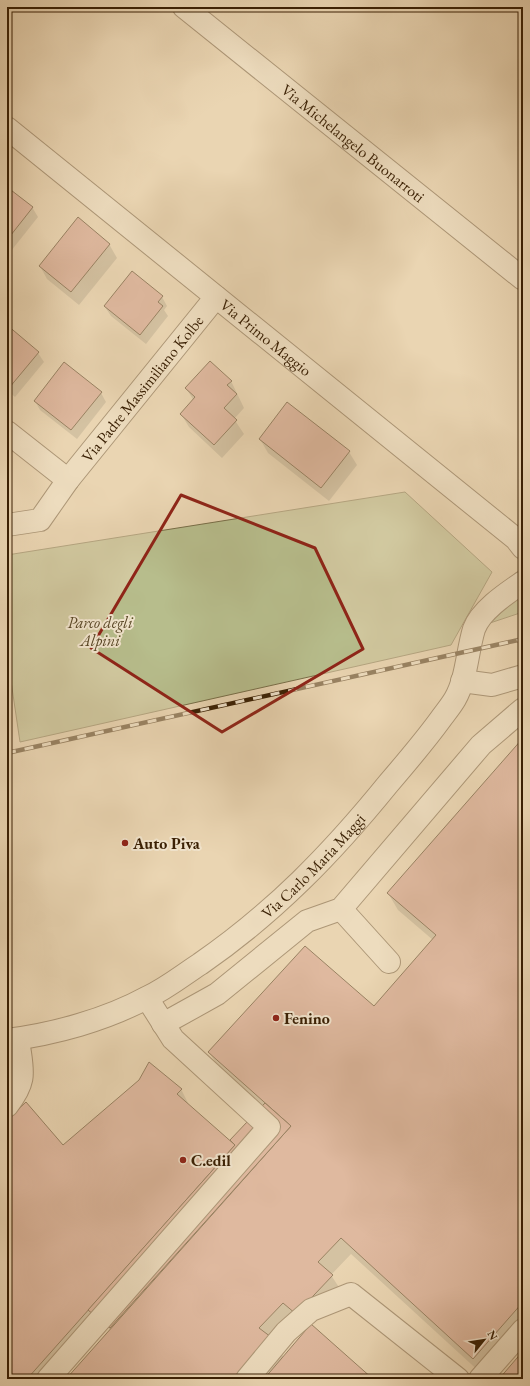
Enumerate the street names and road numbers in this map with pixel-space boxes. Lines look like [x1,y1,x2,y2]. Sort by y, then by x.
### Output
street label: Via Michelangelo Buonarroti [277,79,429,207]
street label: Via Primo Maggio [216,294,316,381]
street label: Via Padre Massimiliano Kolbe [77,311,208,467]
street label: Via Carlo Maria Maggi [257,809,370,923]

